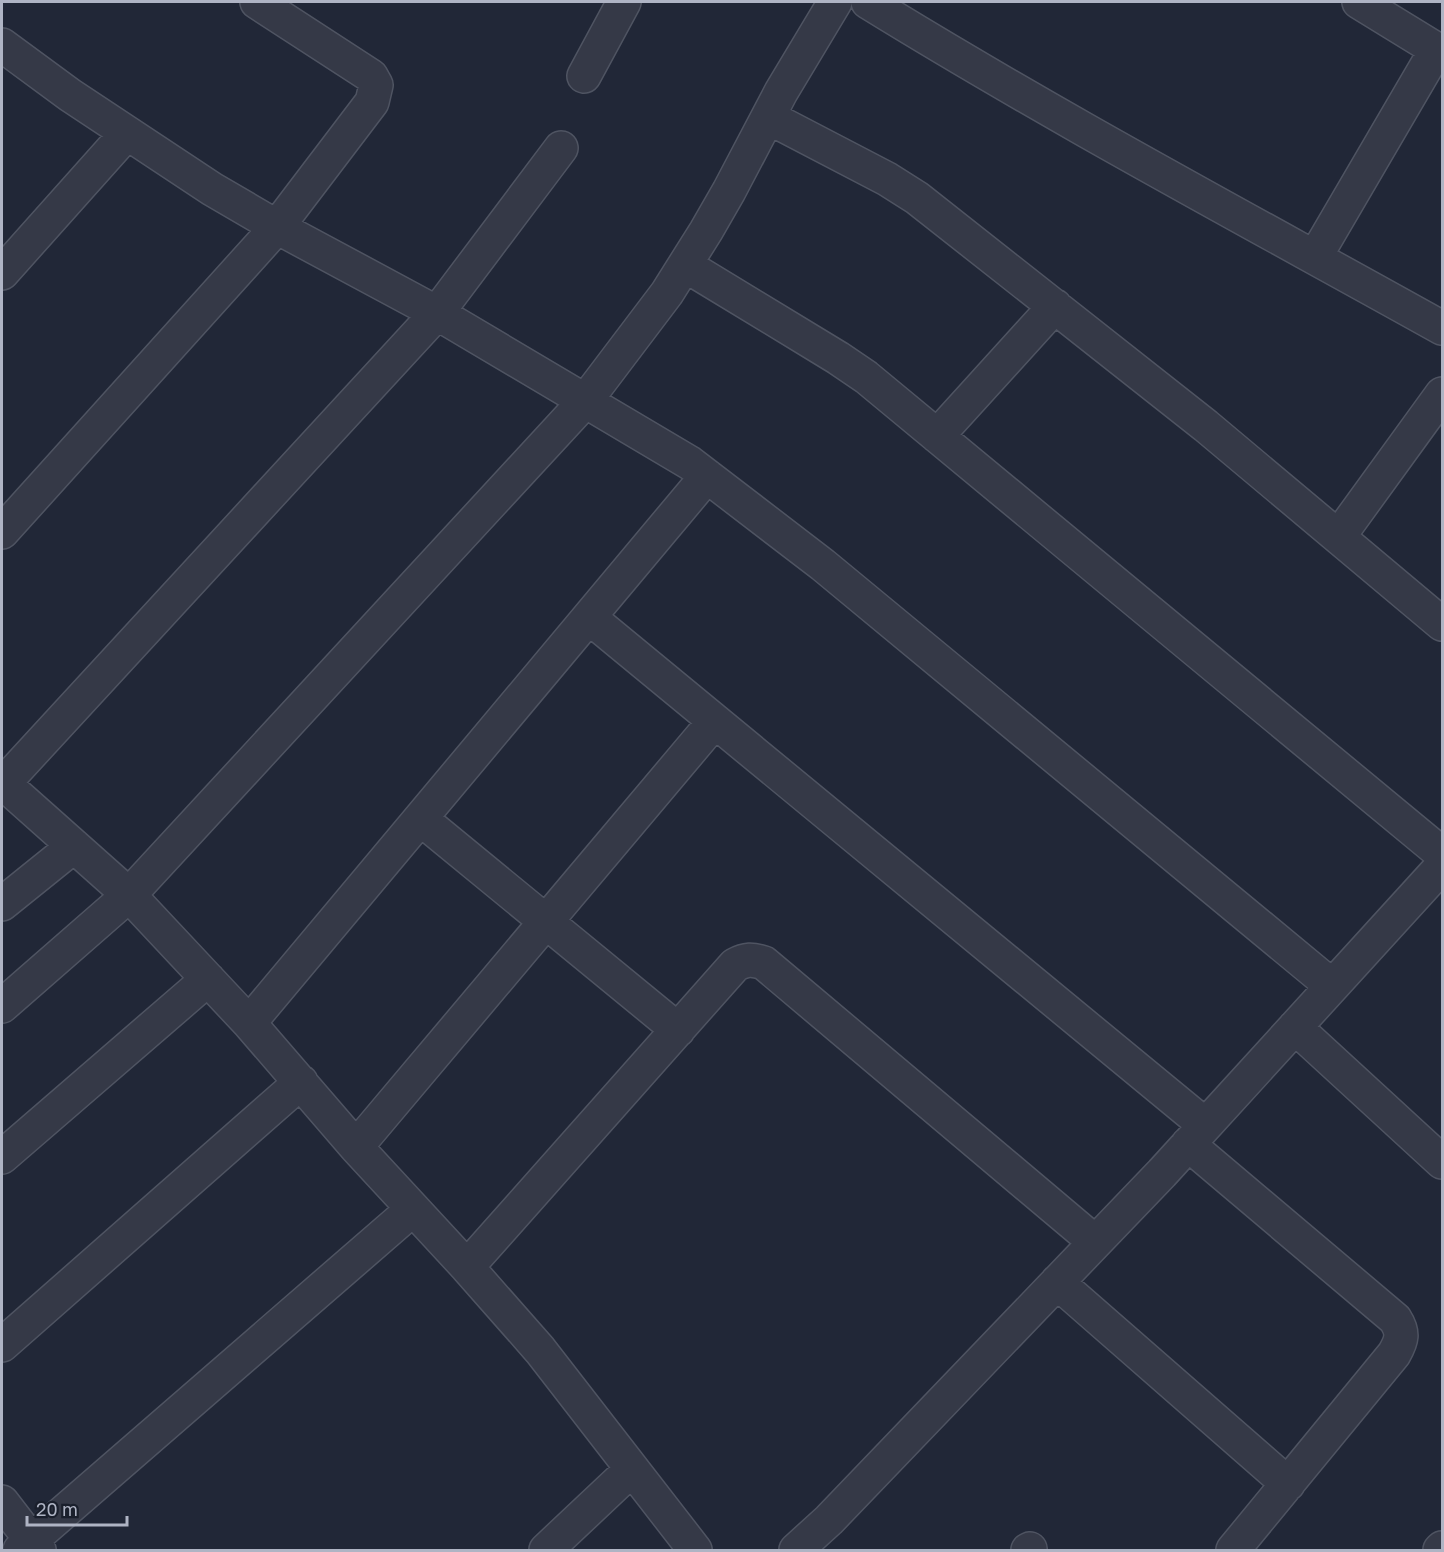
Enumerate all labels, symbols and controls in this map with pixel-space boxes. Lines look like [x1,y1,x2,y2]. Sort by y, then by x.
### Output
scale bar [27,1489,128,1527]
text: 20 m [36,1498,78,1520]

